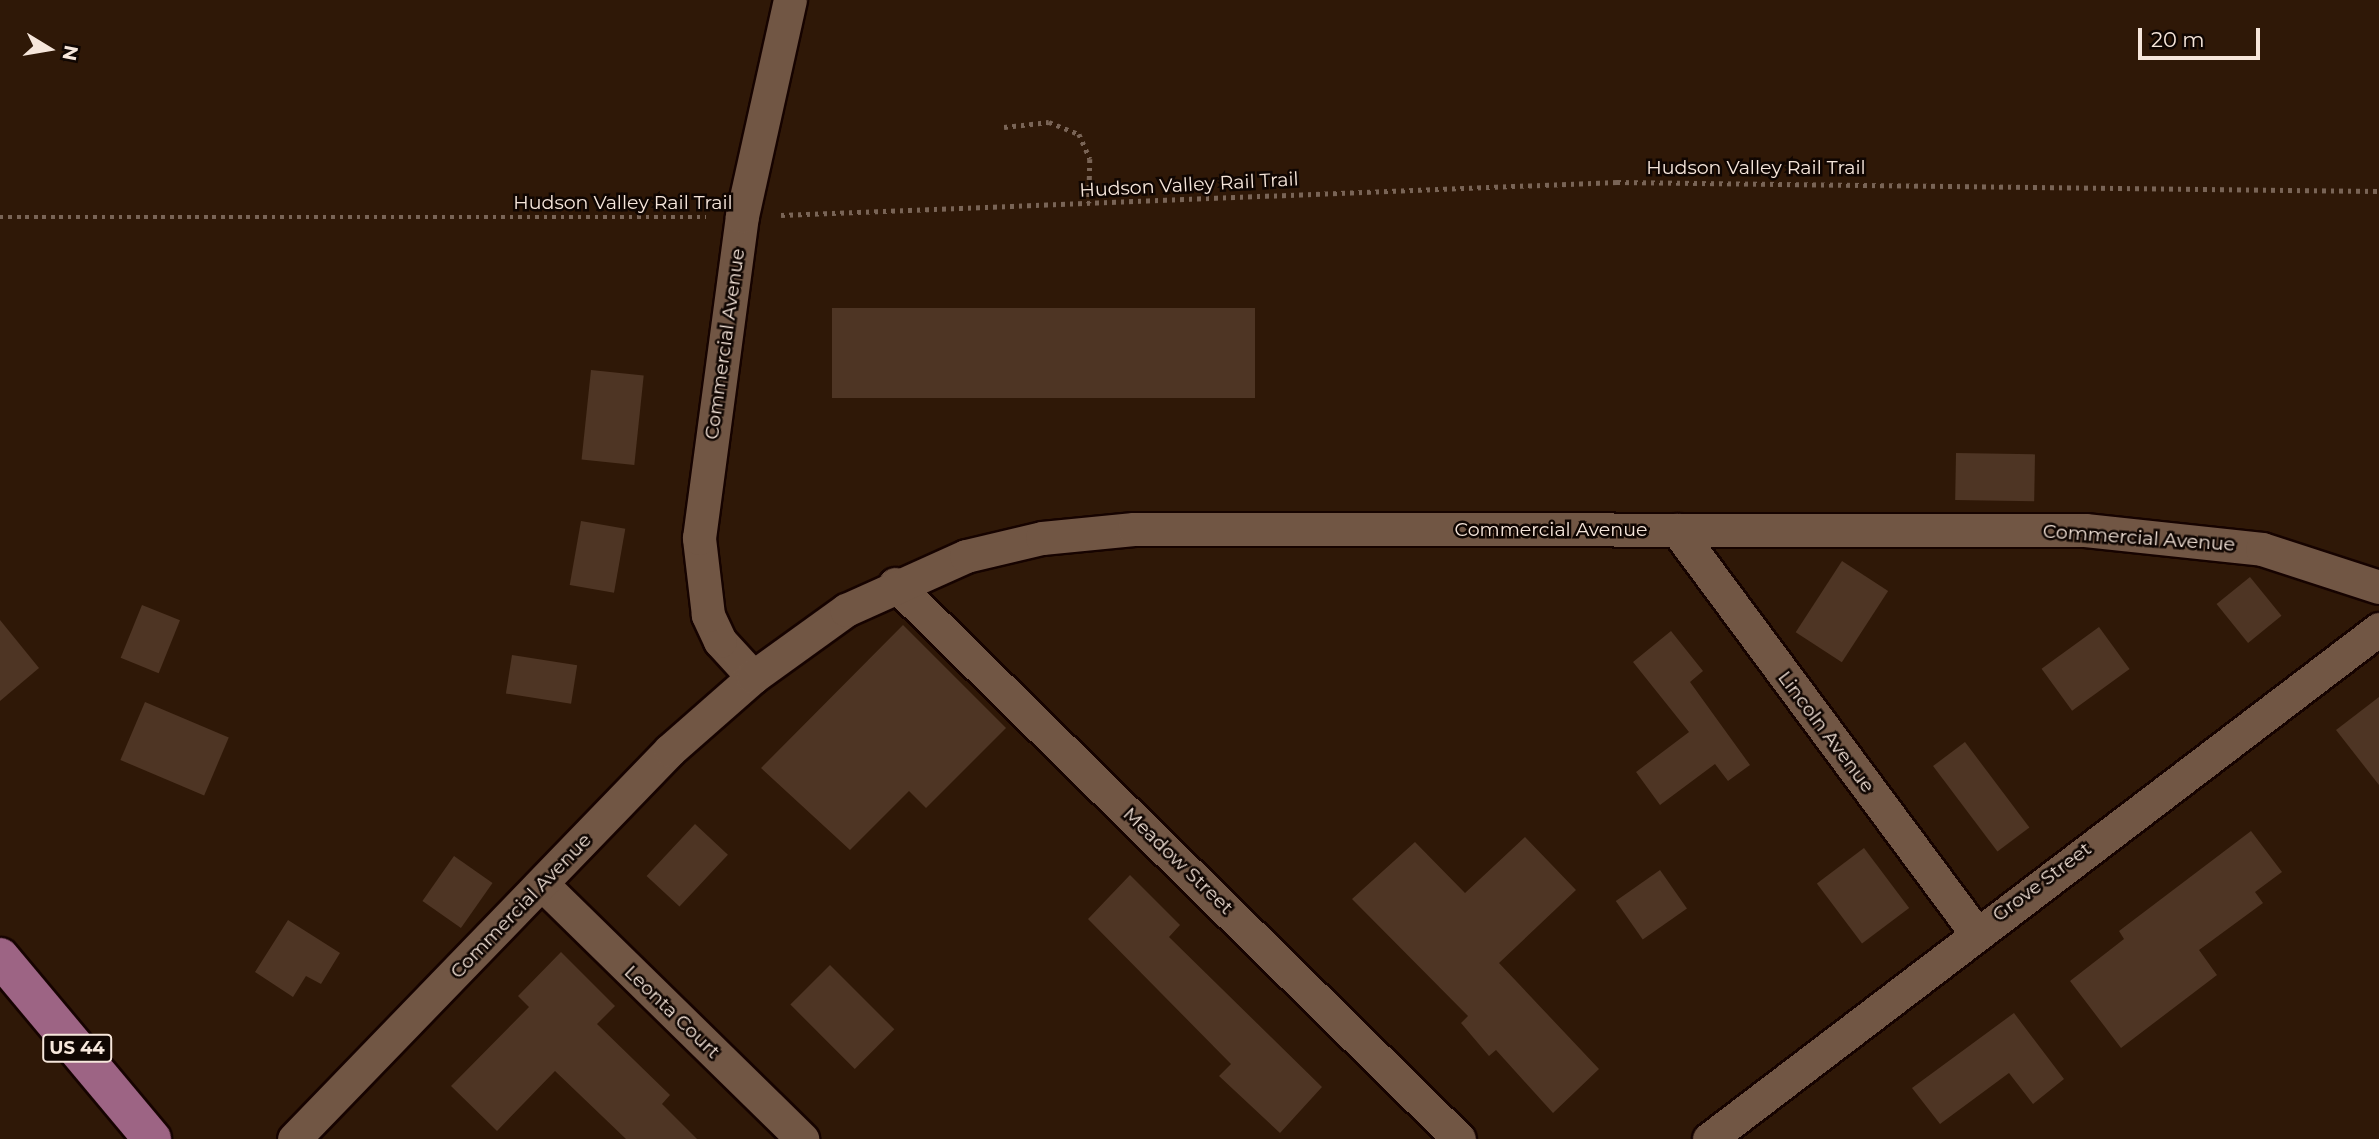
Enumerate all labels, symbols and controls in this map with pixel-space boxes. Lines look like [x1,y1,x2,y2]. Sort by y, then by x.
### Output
north arrow [14,14,84,84]
scale bar [2141,14,2264,58]
text: 20 m [2151,27,2205,52]
text: N [57,43,83,63]
street label: Hudson Valley Rail Trail [1646,157,1866,179]
street label: Hudson Valley Rail Trail [1079,168,1299,202]
street label: Hudson Valley Rail Trail [513,192,733,214]
street label: Commercial Avenue [700,247,750,441]
street label: Commercial Avenue [1455,519,1647,541]
street label: Commercial Avenue [2042,520,2236,556]
street label: Lincoln Avenue [1773,667,1879,797]
street label: Meadow Street [1118,803,1238,919]
street label: Commercial Avenue [446,829,596,983]
street label: Grove Street [1988,838,2096,926]
street label: Leonta Court [619,961,725,1063]
road number: US 44 [42,1034,112,1063]

